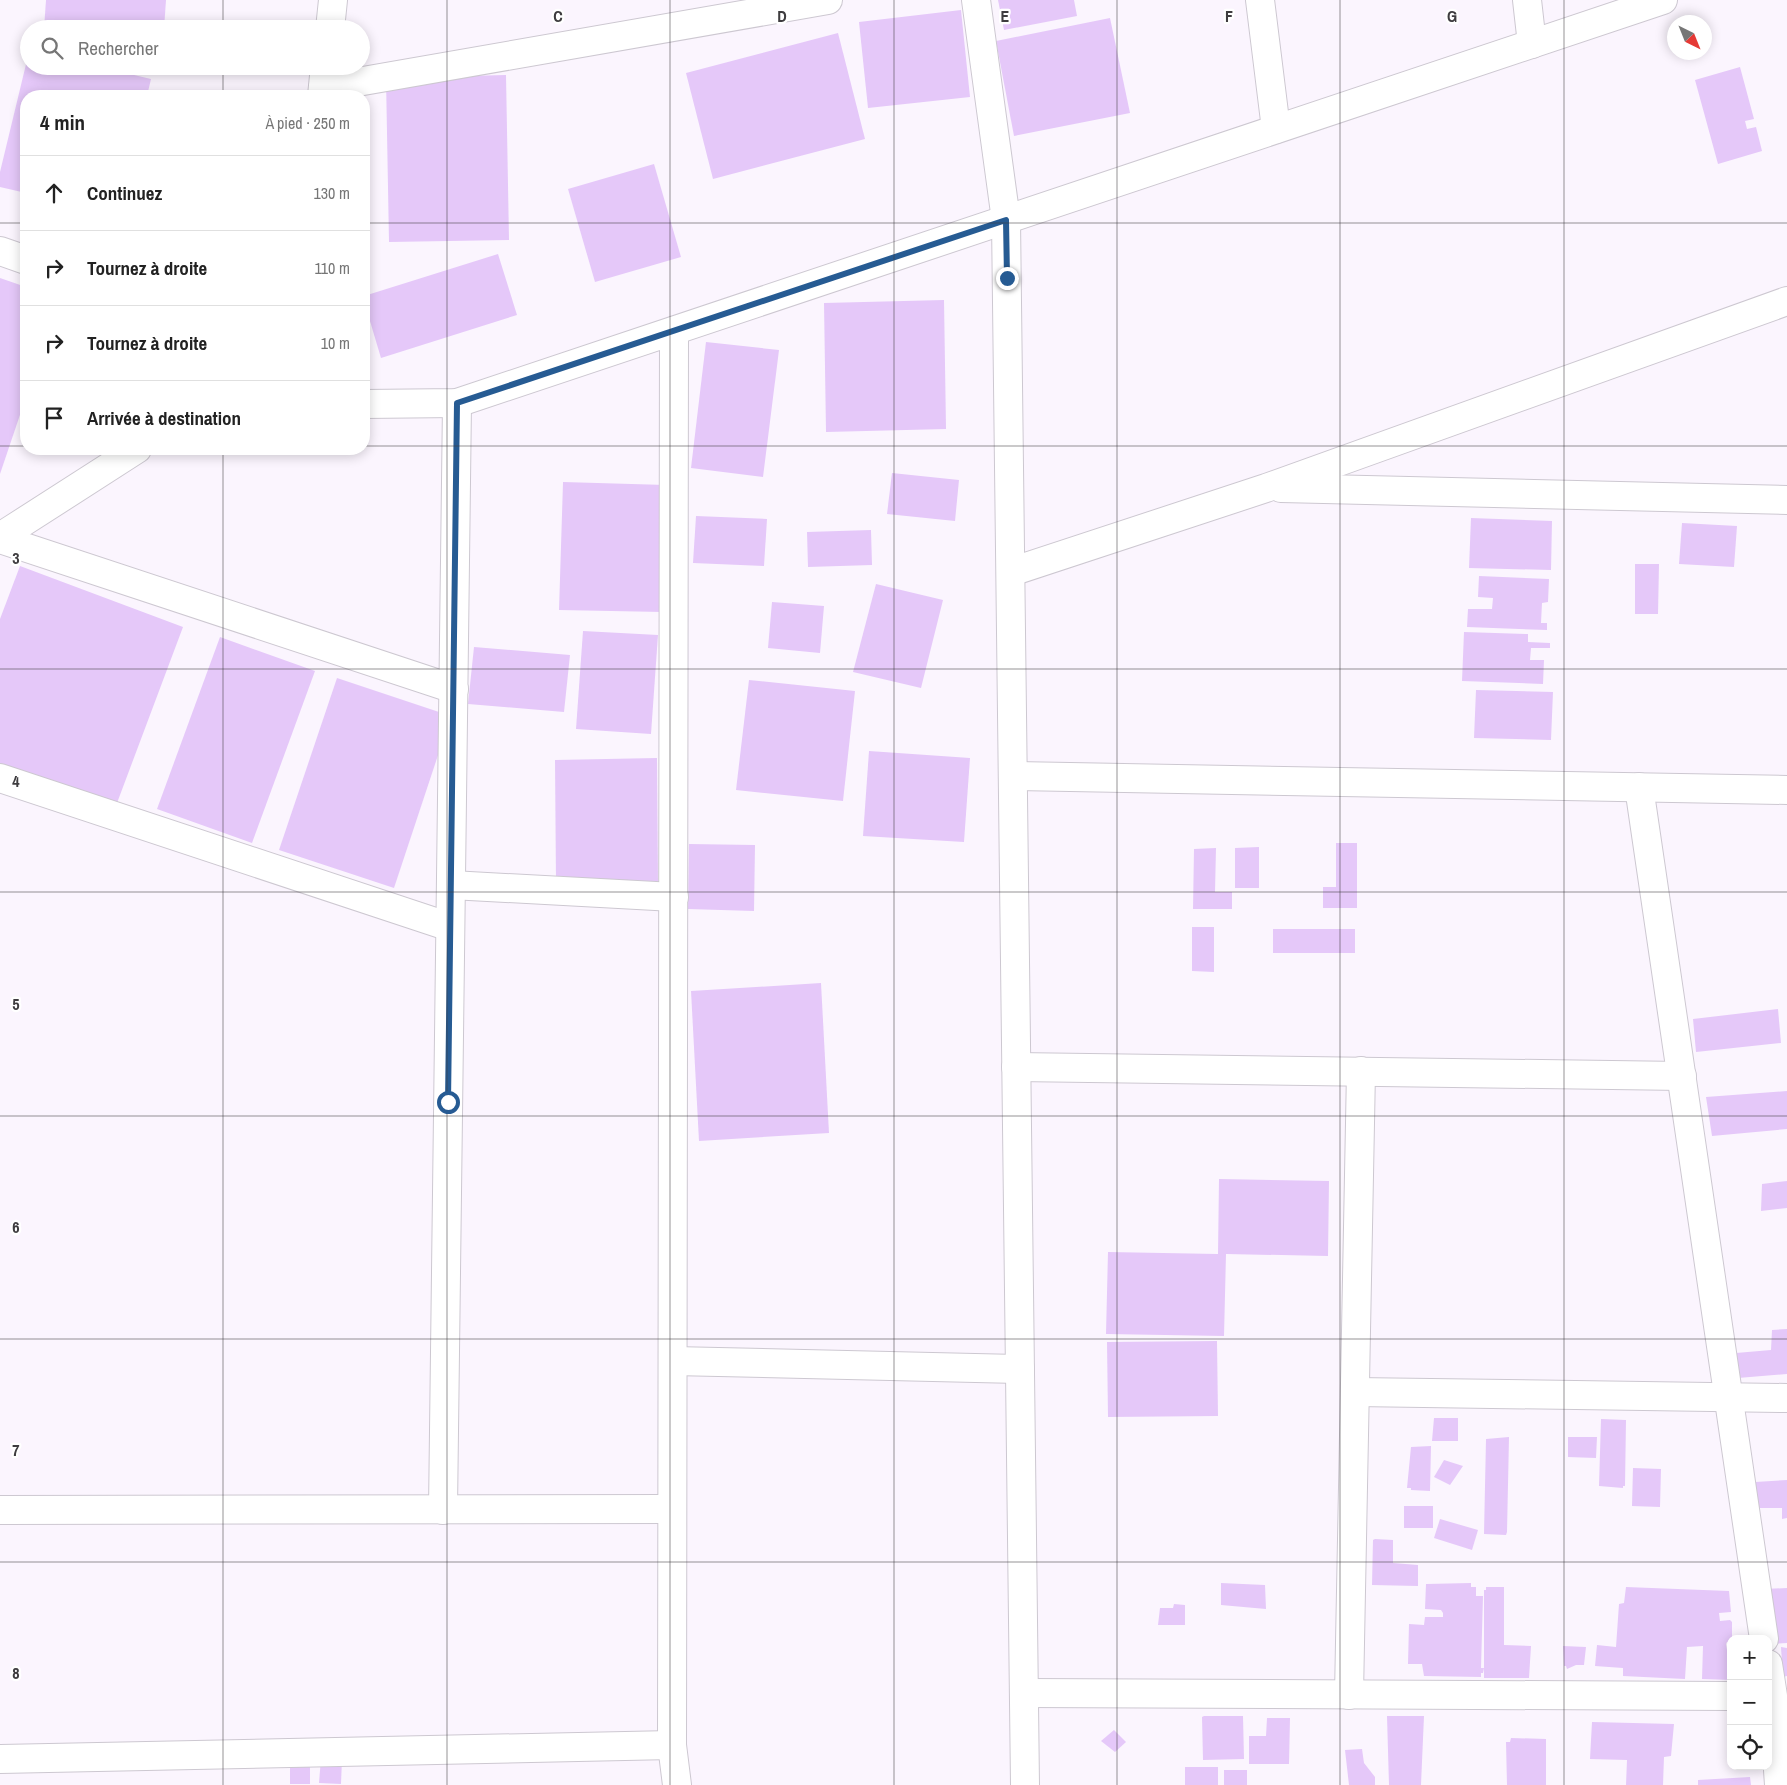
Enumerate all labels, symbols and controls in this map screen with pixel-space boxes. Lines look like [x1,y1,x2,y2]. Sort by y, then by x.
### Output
text: C [553,5,563,27]
text: D [777,5,787,27]
text: E [1001,5,1010,27]
text: F [1225,5,1233,27]
text: G [1447,5,1457,27]
north arrow [1667,15,1712,60]
search box [20,20,370,75]
icon: search [38,34,66,62]
text: Rechercher [78,35,159,61]
text: 4 min [40,108,85,137]
text: À pied · 250 m [265,112,350,134]
icon: ahead [40,179,68,207]
text: Continuez [87,180,162,206]
text: 130 m [314,182,350,204]
icon: right [40,254,68,282]
text: Tournez à droite [87,255,207,281]
text: 110 m [314,257,350,279]
route end [996,267,1019,290]
icon: right [40,329,68,357]
text: Tournez à droite [87,330,207,356]
text: 10 m [321,332,350,354]
icon: arrive [40,404,68,432]
text: Arrivée à destination [87,405,241,431]
text: 3 [12,547,20,569]
text: 4 [12,770,20,792]
text: 5 [12,993,20,1015]
route start [437,1091,460,1114]
text: 6 [12,1216,20,1238]
text: 7 [12,1439,20,1461]
map controls [1727,1635,1772,1770]
button: + [1727,1635,1772,1680]
text: 8 [12,1662,20,1684]
button: − [1727,1680,1772,1725]
button: locate [1727,1725,1772,1770]

